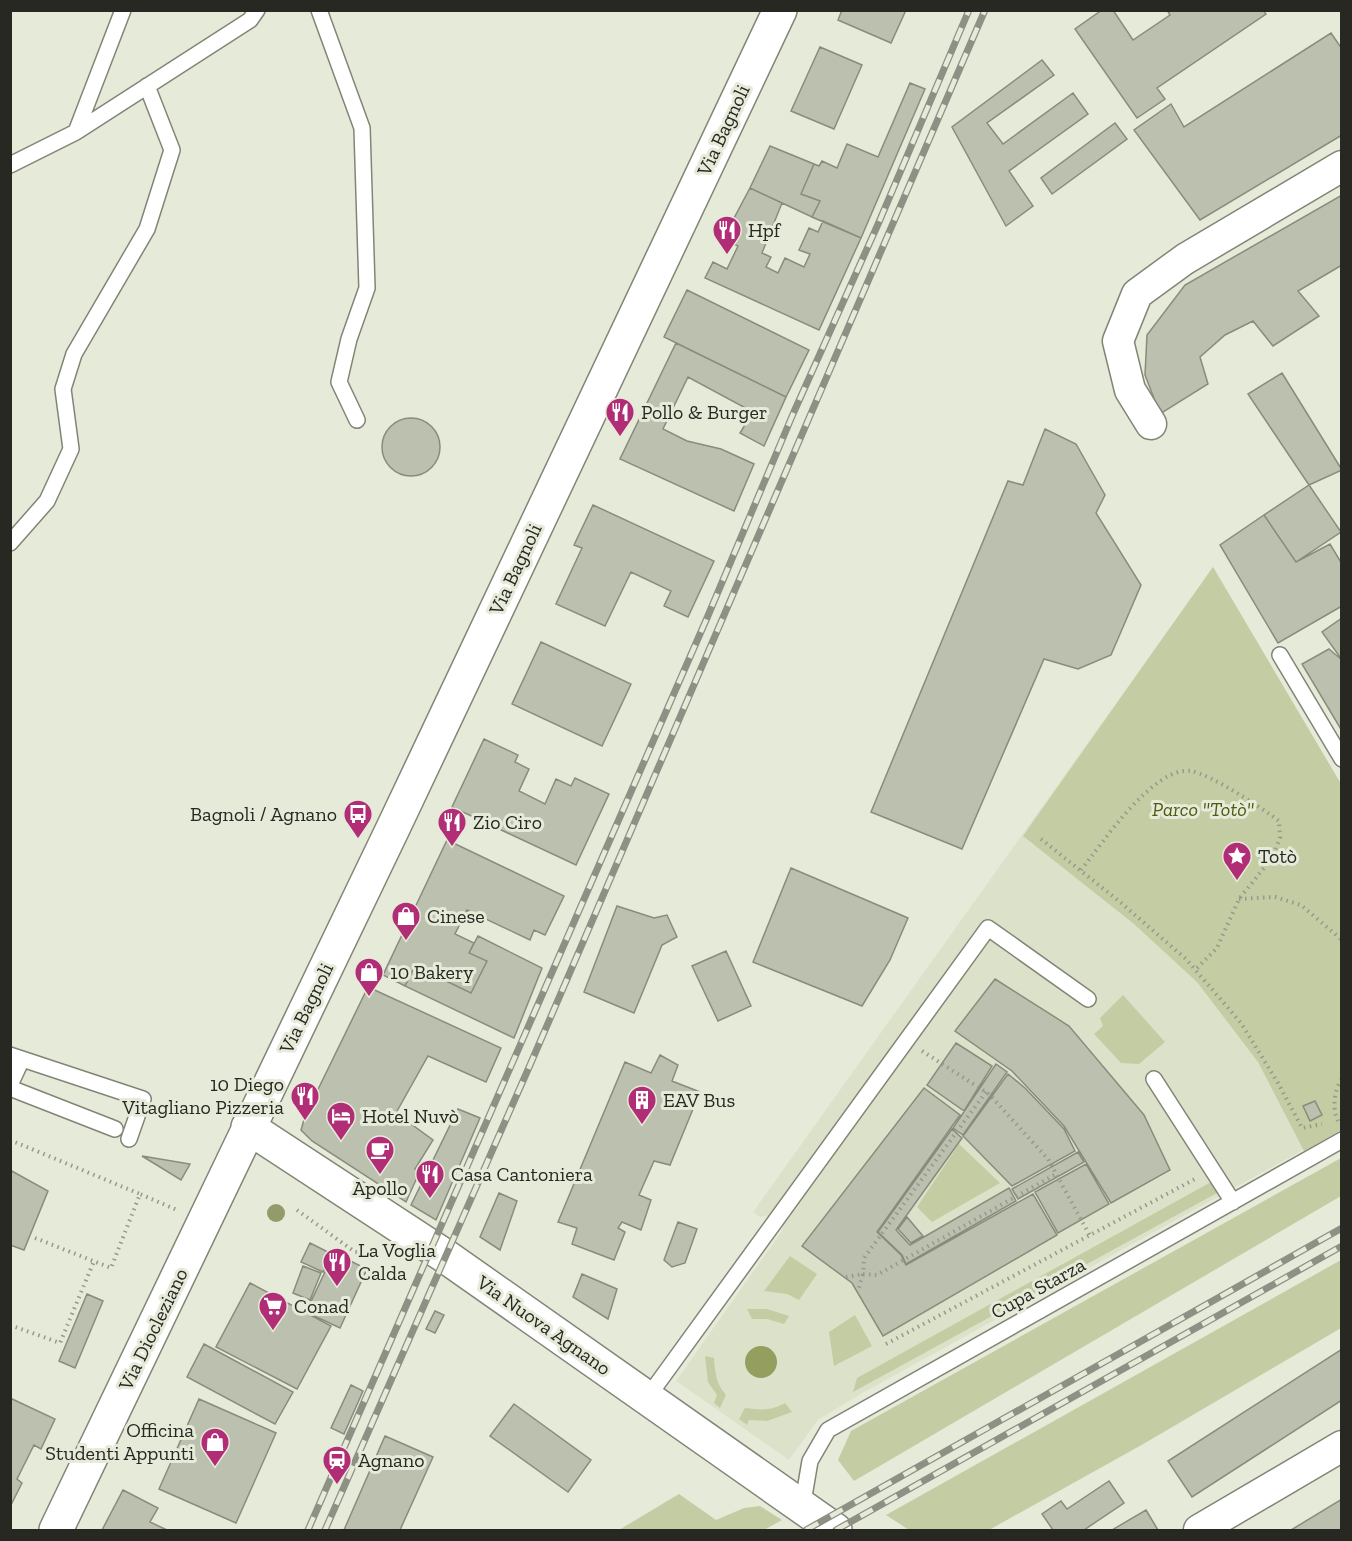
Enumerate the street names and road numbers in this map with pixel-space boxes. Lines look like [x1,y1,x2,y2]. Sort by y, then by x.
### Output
street label: Via Bagnoli [691,80,755,180]
street label: Via Bagnoli [483,519,547,619]
street label: Via Bagnoli [273,958,338,1058]
street label: Cupa Starza [987,1252,1090,1324]
street label: Via Diocleziano [113,1264,193,1395]
street label: Via Nuova Agnano [472,1269,616,1380]

